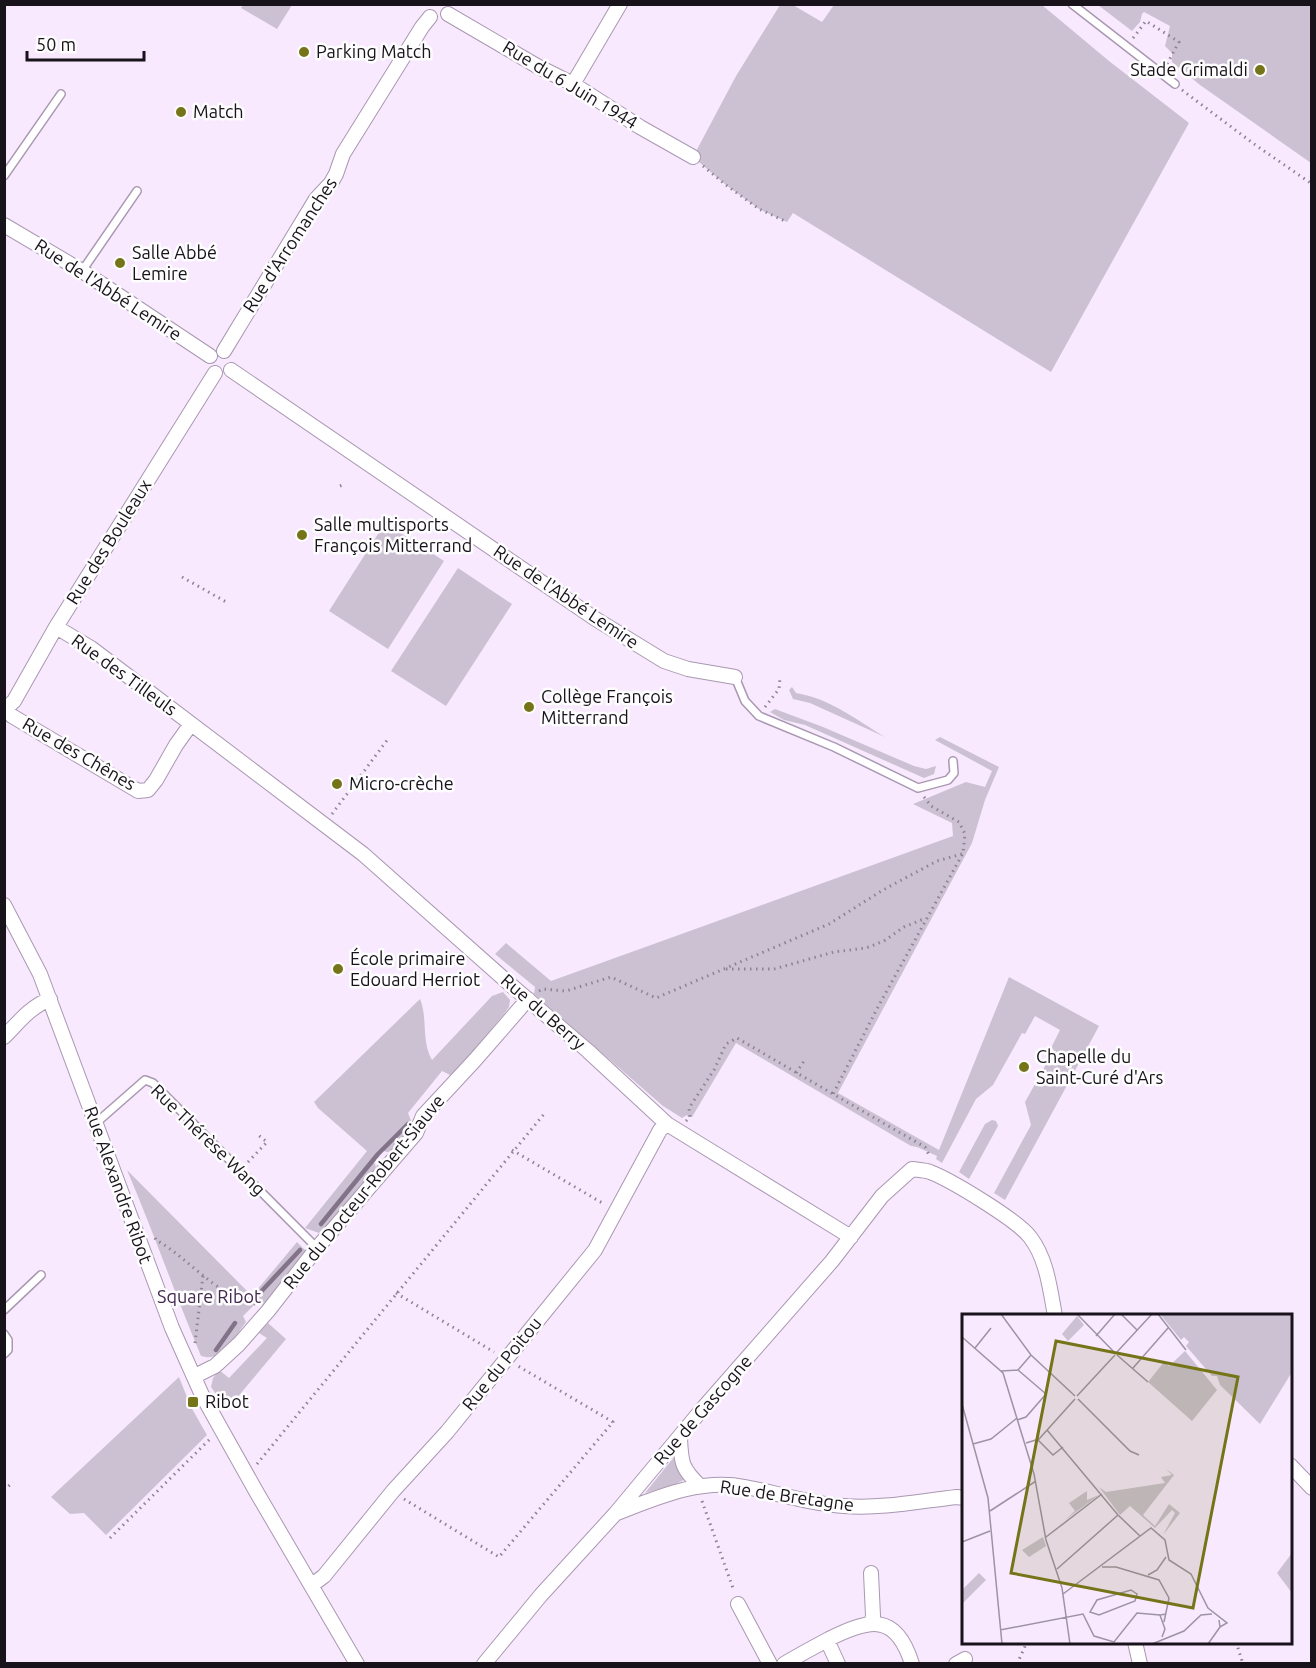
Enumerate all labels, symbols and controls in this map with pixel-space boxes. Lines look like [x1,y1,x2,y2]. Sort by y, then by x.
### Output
scale bar [27,24,144,62]
text: 50 m [36,34,76,54]
street label: Rue du 6 Juin 1944 [500,36,641,132]
place label: Parking Match [316,41,431,61]
marker: Parking Match [297,45,311,59]
place label: Stade Grimaldi [1130,59,1248,79]
marker: Stade Grimaldi [1253,63,1267,77]
place label: Match [193,101,244,121]
marker: Match [174,105,188,119]
street label: Rue d'Arromanches [238,173,340,316]
street label: Rue de l'Abbé Lemire [32,234,186,344]
place label: Salle Abbé Lemire [132,242,217,283]
marker: Salle Abbé Lemire [113,256,127,270]
street label: Rue des Bouleaux [62,475,155,608]
place label: Salle multisports François Mitterrand [314,514,472,555]
marker: Salle multisports François Mitterrand [295,528,309,542]
street label: Rue de l'Abbé Lemire [490,540,643,652]
street label: Rue des Tilleuls [68,629,181,719]
place label: Collège François Mitterrand [541,686,673,727]
marker: Collège François Mitterrand [522,700,536,714]
street label: Rue des Chênes [19,713,140,794]
place label: Micro-crèche [349,773,454,793]
marker: Micro-crèche [330,777,344,791]
place label: École primaire Edouard Herriot [350,947,480,989]
marker: École primaire Edouard Herriot [331,962,345,976]
street label: Rue du Berry [498,969,590,1053]
place label: Chapelle du Saint-Curé d'Ars [1036,1046,1163,1087]
marker: Chapelle du Saint-Curé d'Ars [1017,1060,1031,1074]
street label: Rue Thérèse Wang [148,1080,270,1199]
street label: Rue du Docteur-Robert-Siauve [279,1090,448,1292]
street label: Rue Alexandre Ribot [81,1103,157,1266]
park label: Square Ribot [157,1286,261,1306]
street label: Rue du Poitou [458,1313,545,1414]
inset map [962,1314,1292,1644]
street label: Rue de Gascogne [649,1351,755,1468]
place label: Ribot [205,1391,249,1411]
marker: Ribot [186,1395,200,1409]
street label: Rue de Bretagne [719,1476,855,1514]

